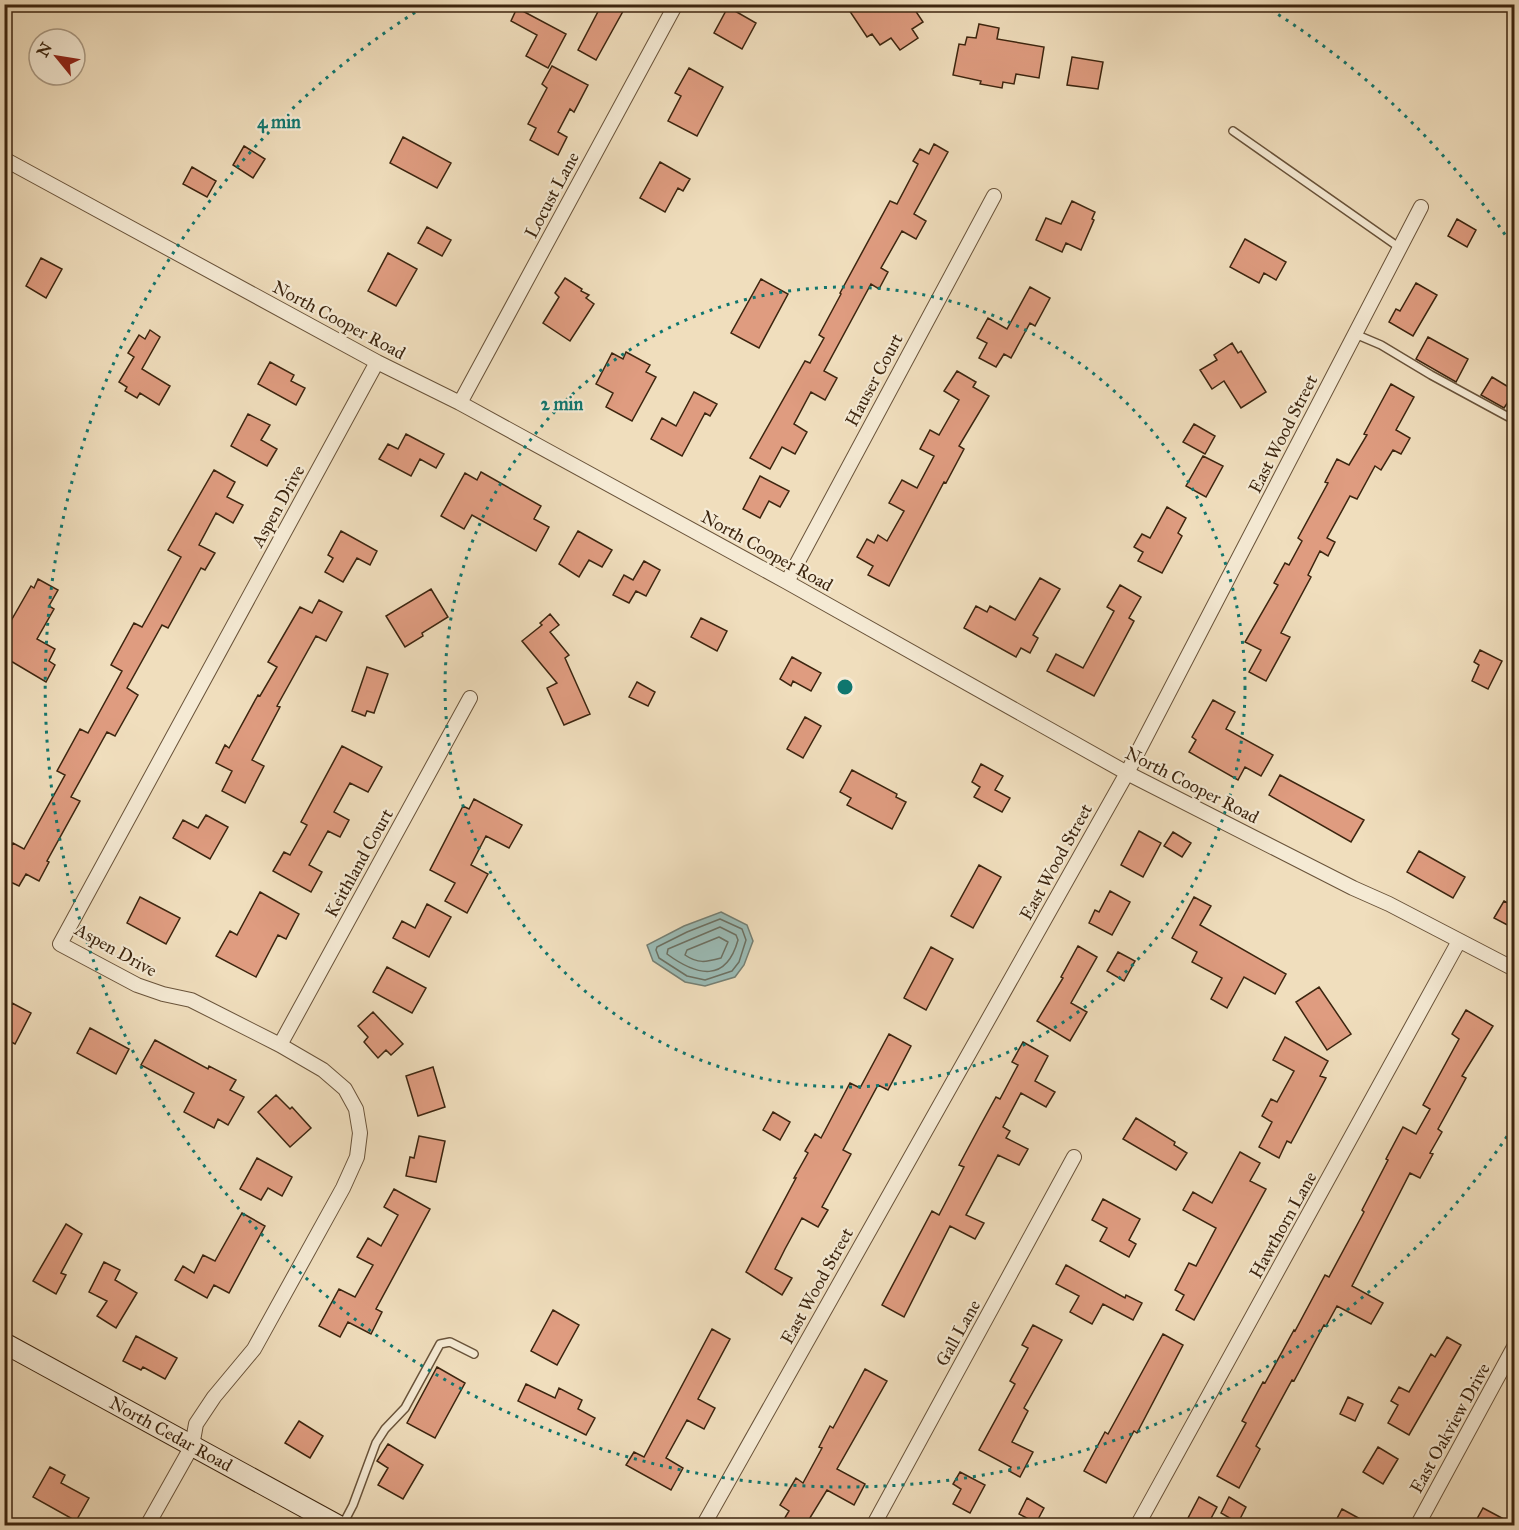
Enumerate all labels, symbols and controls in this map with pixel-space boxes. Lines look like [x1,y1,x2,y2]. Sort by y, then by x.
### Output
north arrow [27,27,87,87]
text: N [33,39,56,60]
text: 4 min [257,111,301,134]
street label: Locust Lane [520,148,584,242]
street label: North Cooper Road [269,276,409,364]
street label: Hauser Court [840,329,908,430]
street label: East Wood Street [1244,371,1323,497]
text: 2 min [541,393,584,415]
street label: Aspen Drive [246,461,310,552]
street label: North Cooper Road [697,506,837,596]
centre of rings [835,677,855,697]
street label: North Cooper Road [1121,742,1263,828]
street label: East Wood Street [1015,799,1097,924]
street label: Keithland Court [320,804,398,921]
street label: Aspen Drive [70,918,161,982]
street label: Hawthorn Lane [1245,1168,1321,1282]
street label: East Wood Street [776,1223,858,1348]
street label: Gall Lane [931,1296,985,1370]
street label: East Oakview Drive [1405,1359,1495,1497]
street label: North Cedar Road [106,1392,236,1476]

